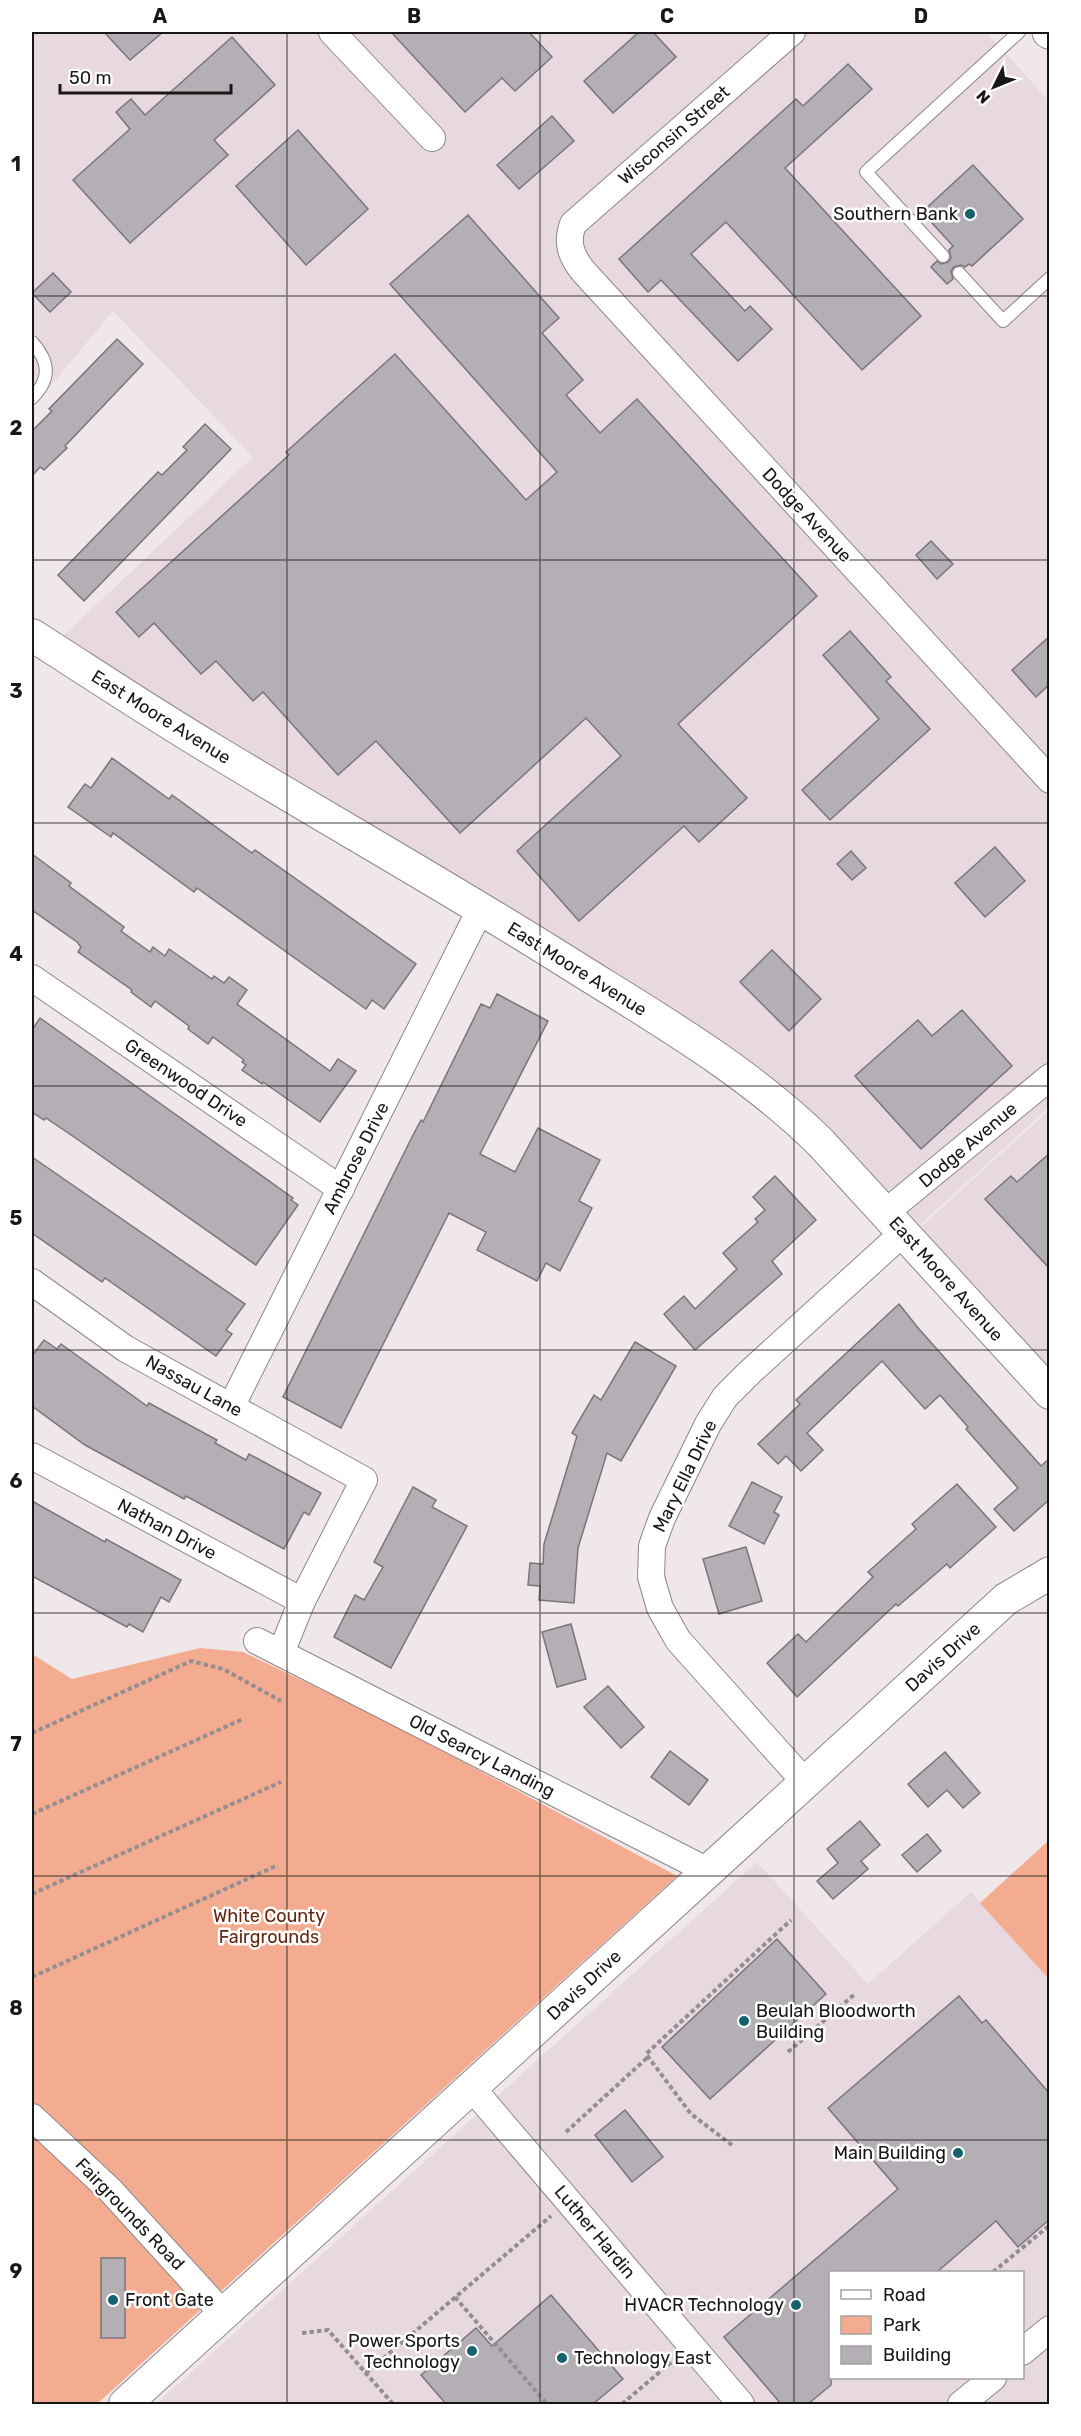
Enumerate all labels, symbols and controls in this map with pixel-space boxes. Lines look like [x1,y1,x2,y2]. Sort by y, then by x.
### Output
text: A [153,4,168,28]
text: B [407,4,421,28]
text: C [660,4,674,28]
text: D [914,4,928,28]
scale bar [60,57,231,95]
north arrow [964,57,1024,117]
text: 50 m [69,67,112,89]
street label: Wisconsin Street [614,81,734,189]
text: N [973,86,994,108]
text: 1 [11,152,21,176]
place label: Southern Bank [833,203,959,225]
marker: Southern Bank [963,207,977,221]
text: 2 [10,416,23,440]
street label: Dodge Avenue [758,463,856,567]
street label: East Moore Avenue [87,665,235,769]
text: 3 [9,679,23,703]
street label: East Moore Avenue [503,917,651,1021]
text: 4 [9,942,23,966]
street label: Greenwood Drive [121,1034,251,1132]
street label: Ambrose Drive [318,1098,394,1218]
street label: Dodge Avenue [914,1098,1022,1192]
text: 5 [10,1206,23,1230]
street label: East Moore Avenue [884,1212,1008,1346]
street label: Nassau Lane [142,1350,246,1422]
street label: Mary Ella Drive [648,1416,722,1536]
text: 6 [9,1469,23,1493]
street label: Nathan Drive [114,1494,220,1564]
street label: Davis Drive [901,1618,985,1696]
street label: Old Searcy Landing [405,1710,559,1802]
text: 7 [10,1732,22,1756]
park label: White County Fairgrounds [213,1905,325,1948]
street label: Davis Drive [542,1945,626,2025]
text: 8 [9,1996,23,2020]
place label: Beulah Bloodworth Building [756,2000,916,2043]
marker: Beulah Bloodworth Building [737,2014,751,2028]
place label: Main Building [834,2142,946,2164]
marker: Main Building [951,2146,965,2160]
street label: Fairgrounds Road [71,2153,189,2275]
street label: Luther Hardin [550,2181,640,2283]
text: 9 [10,2259,23,2283]
legend [829,2271,1024,2379]
text: Road [883,2284,926,2306]
place label: Front Gate [125,2289,214,2311]
marker: Front Gate [106,2293,120,2307]
place label: HVACR Technology [624,2294,784,2316]
marker: HVACR Technology [789,2298,803,2312]
text: Park [883,2314,921,2336]
place label: Power Sports Technology [348,2330,460,2373]
marker: Power Sports Technology [465,2344,479,2358]
text: Building [883,2344,951,2366]
place label: Technology East [574,2347,711,2369]
marker: Technology East [555,2351,569,2365]

